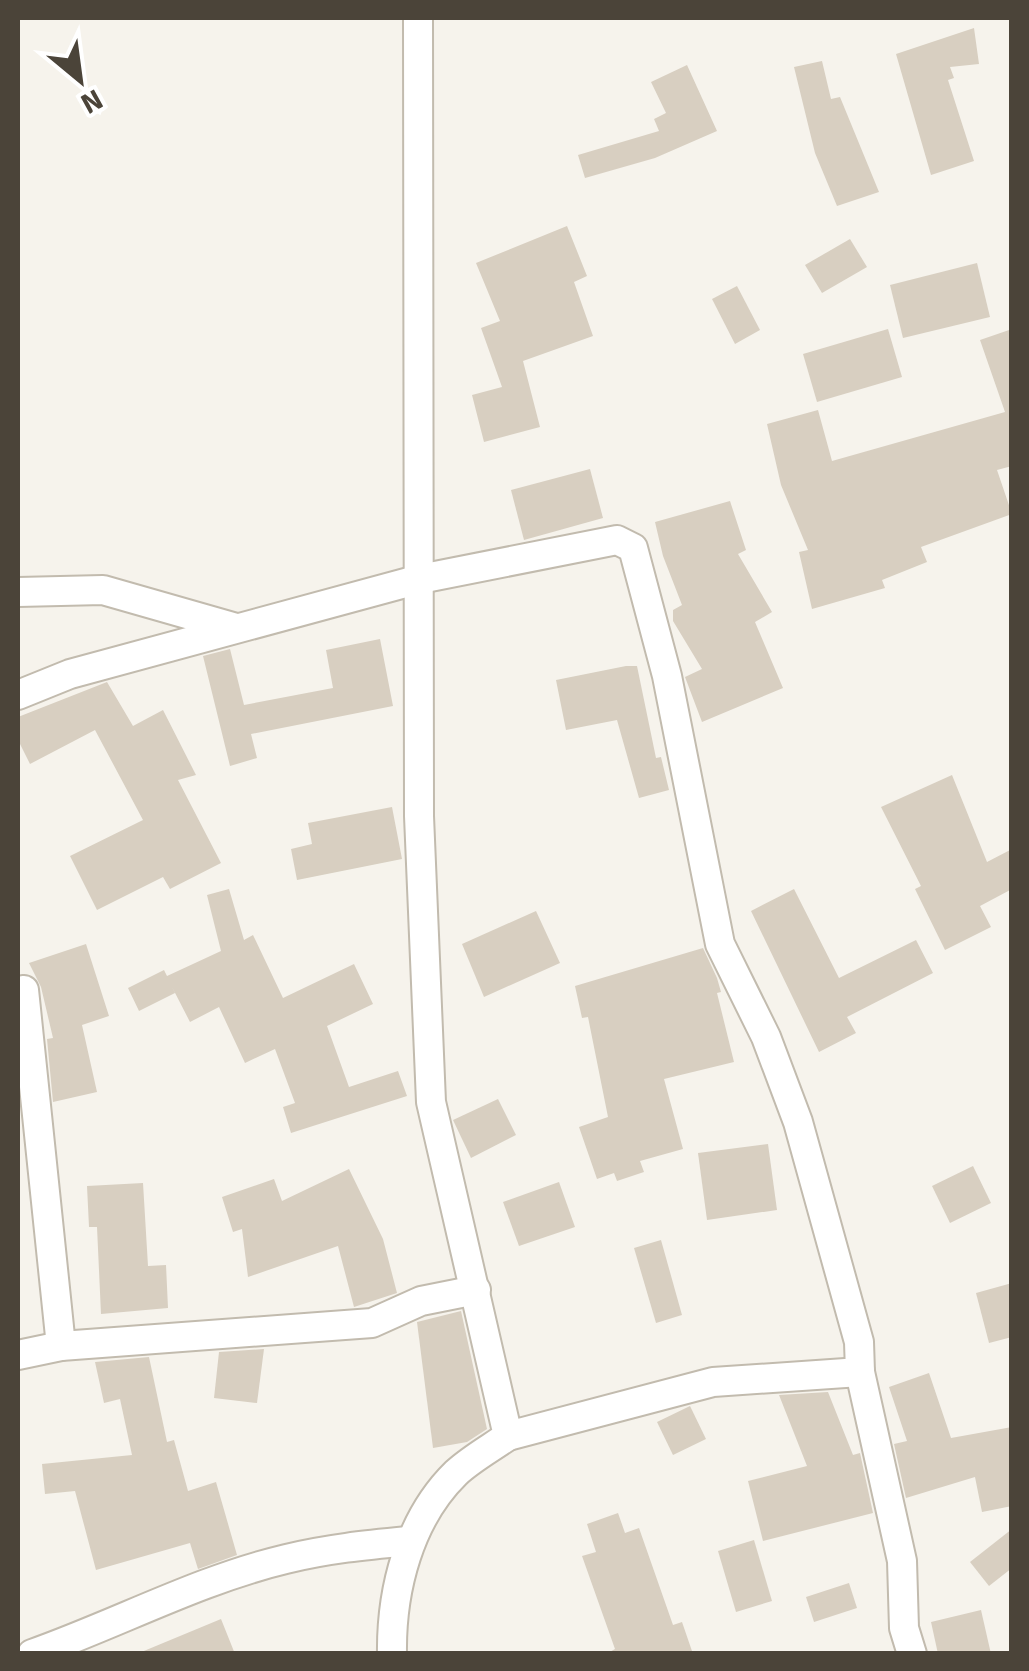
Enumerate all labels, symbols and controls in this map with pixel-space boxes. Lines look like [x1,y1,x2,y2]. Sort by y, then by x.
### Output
north arrow [30,30,130,130]
text: N [75,81,108,121]

